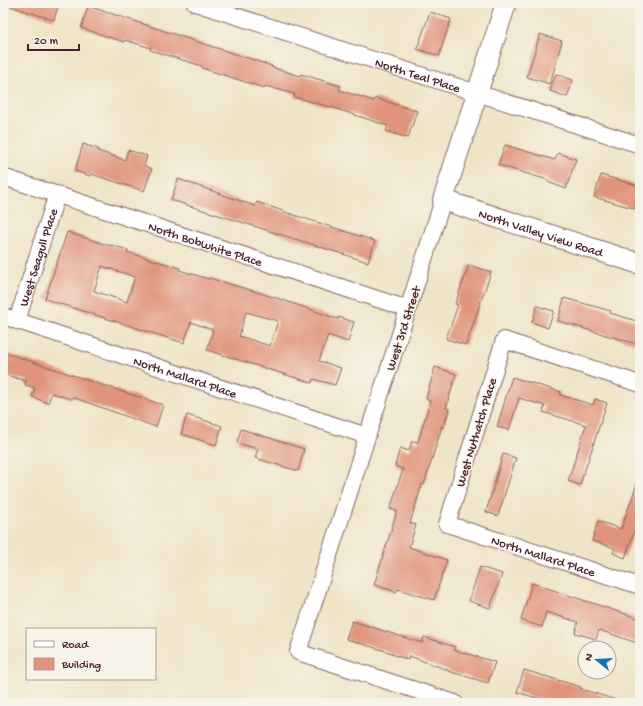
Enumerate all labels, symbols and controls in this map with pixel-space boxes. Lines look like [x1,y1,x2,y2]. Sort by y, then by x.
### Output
scale bar [28,26,79,52]
text: 20 m [34,35,59,49]
street label: North Teal Place [373,56,462,97]
street label: West Seagull Place [17,207,62,309]
street label: North Valley View Road [476,207,606,262]
street label: North Bobwhite Place [146,220,264,271]
street label: West 3rd Street [384,283,426,373]
street label: North Mallard Place [131,354,239,403]
street label: West Nuthatch Place [454,376,501,489]
street label: North Mallard Place [489,534,597,581]
legend [26,628,156,680]
text: Road [62,639,89,653]
north arrow [577,640,617,680]
text: N [583,652,596,663]
text: Building [61,659,101,673]

